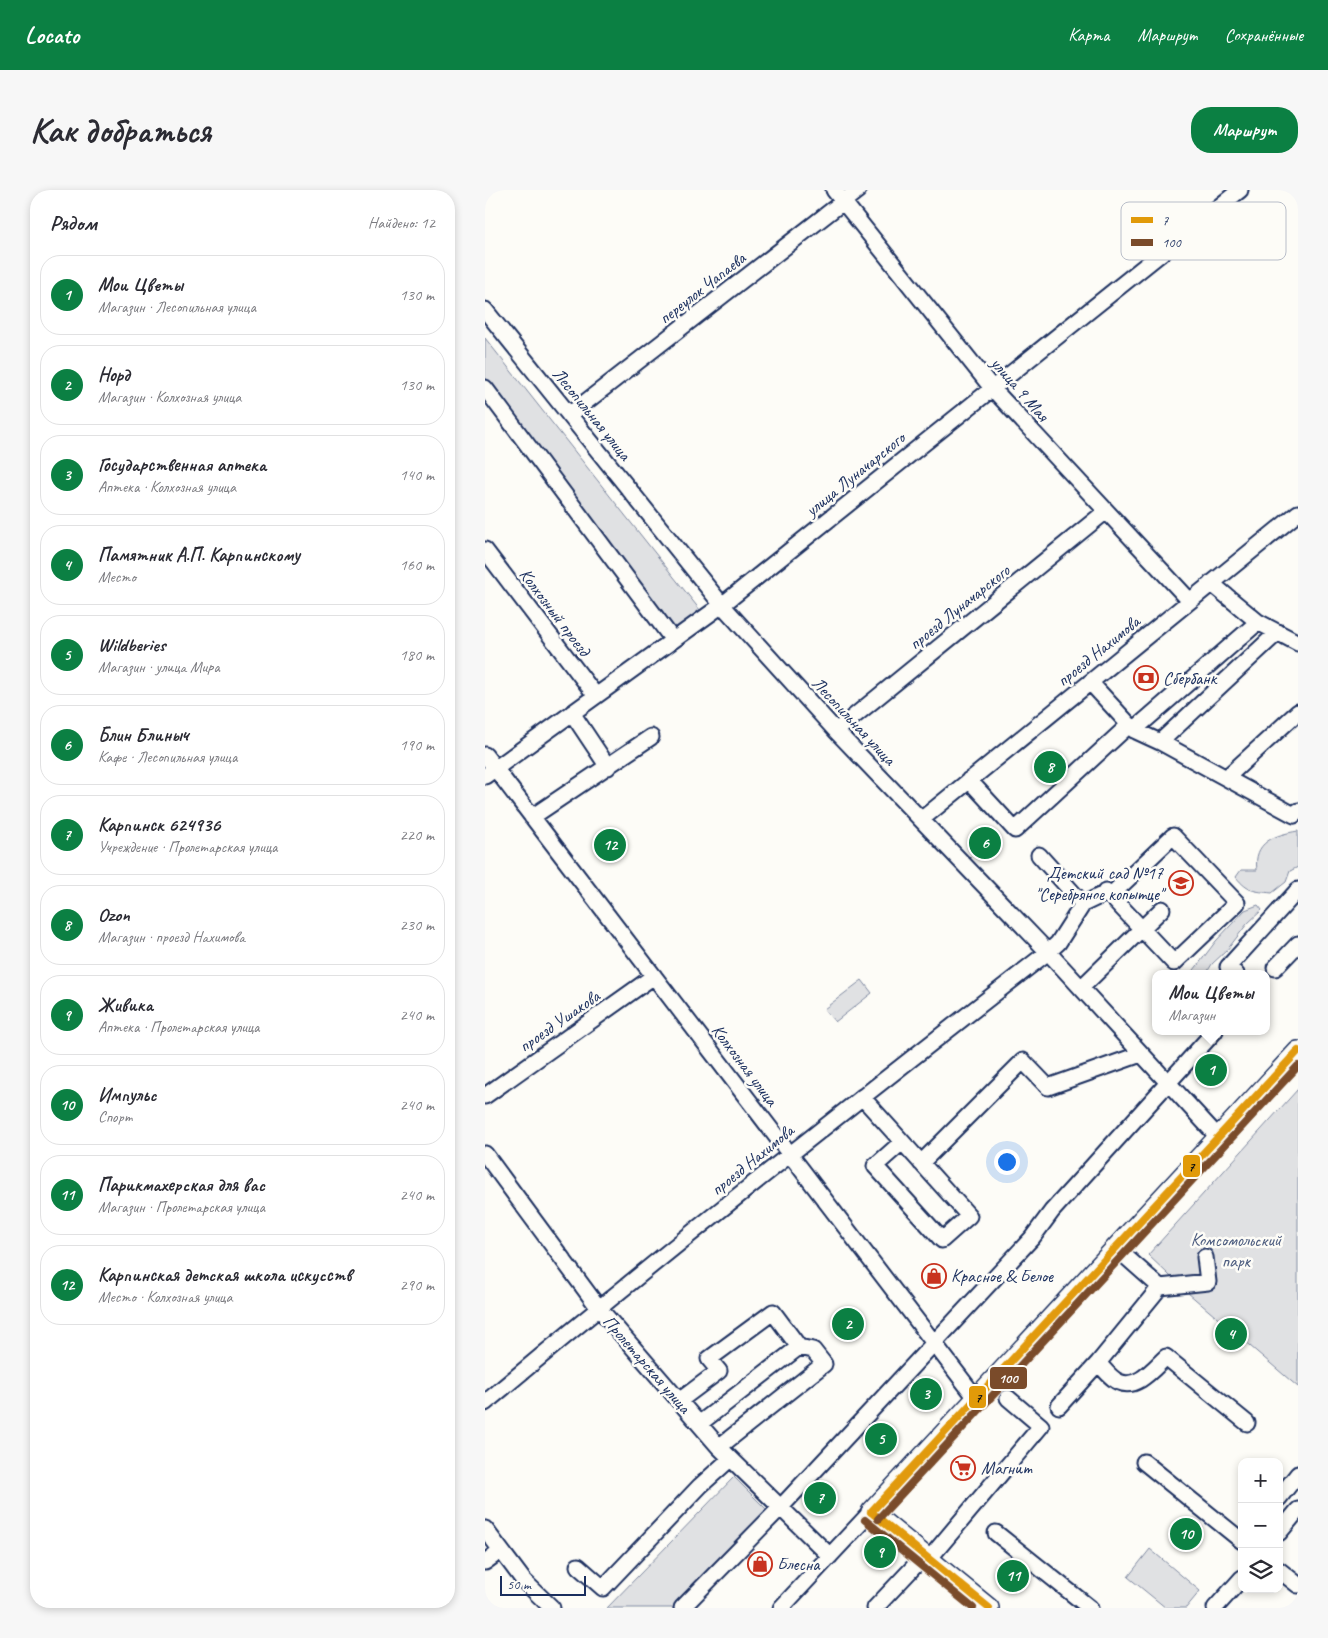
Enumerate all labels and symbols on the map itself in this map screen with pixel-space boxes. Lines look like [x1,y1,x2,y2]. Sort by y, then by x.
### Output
legend [1121,202,1286,260]
text: 7 [1162,212,1169,229]
text: 100 [1162,234,1183,251]
street label: переулок Чапаева [654,246,751,329]
street label: улица 9 Мая [986,352,1055,427]
street label: Лесопильная улица [548,363,637,466]
street label: улица Луначарского [800,426,911,522]
street label: проезд Луначарского [904,559,1015,654]
street label: Колхозный проезд [515,564,596,662]
street label: проезд Нахимова [1052,610,1145,691]
bank icon: Сбербанк [1133,665,1159,691]
place label: Сбербанк [1163,667,1218,689]
street label: Лесопильная улица [807,672,902,771]
pin: 8 [1034,748,1066,786]
pin: 6 [969,824,1001,862]
pin: 12 [594,826,626,864]
place label: Детский сад №17 "Серебряное копытце" [1035,862,1167,905]
school or university icon: Детский сад №17 "Серебряное копытце" [1168,870,1194,896]
street label: проезд Ушакова [514,984,605,1057]
street label: Колхозная улица [707,1020,784,1111]
pin: 1 [1195,1051,1227,1089]
street label: проезд Нахимова [706,1119,799,1200]
your location [994,1149,1020,1175]
line badge: 7 [1182,1154,1201,1178]
text: 7 [1188,1158,1196,1175]
park label: Комсомольский парк [1191,1229,1283,1272]
shop icon: Красное & Белое [921,1263,947,1289]
place label: Красное & Белое [951,1265,1054,1287]
pin: 2 [832,1305,864,1343]
street label: Пролетарская улица [598,1310,697,1419]
pin: 4 [1215,1315,1247,1353]
line badge: 100 [989,1366,1028,1390]
text: 100 [999,1370,1019,1387]
pin: 3 [910,1375,942,1413]
line badge: 7 [968,1385,987,1409]
text: 7 [975,1389,983,1406]
pin: 5 [865,1420,897,1458]
supermarket icon: Магнит [950,1455,976,1481]
place label: Магнит [981,1457,1033,1479]
pin: 7 [804,1479,836,1517]
pin: 10 [1170,1515,1202,1553]
pin: 9 [864,1533,896,1571]
shop icon: Блесна [747,1551,773,1577]
place label: Блесна [777,1553,821,1575]
pin: 11 [997,1557,1029,1595]
scale bar [500,1573,586,1596]

